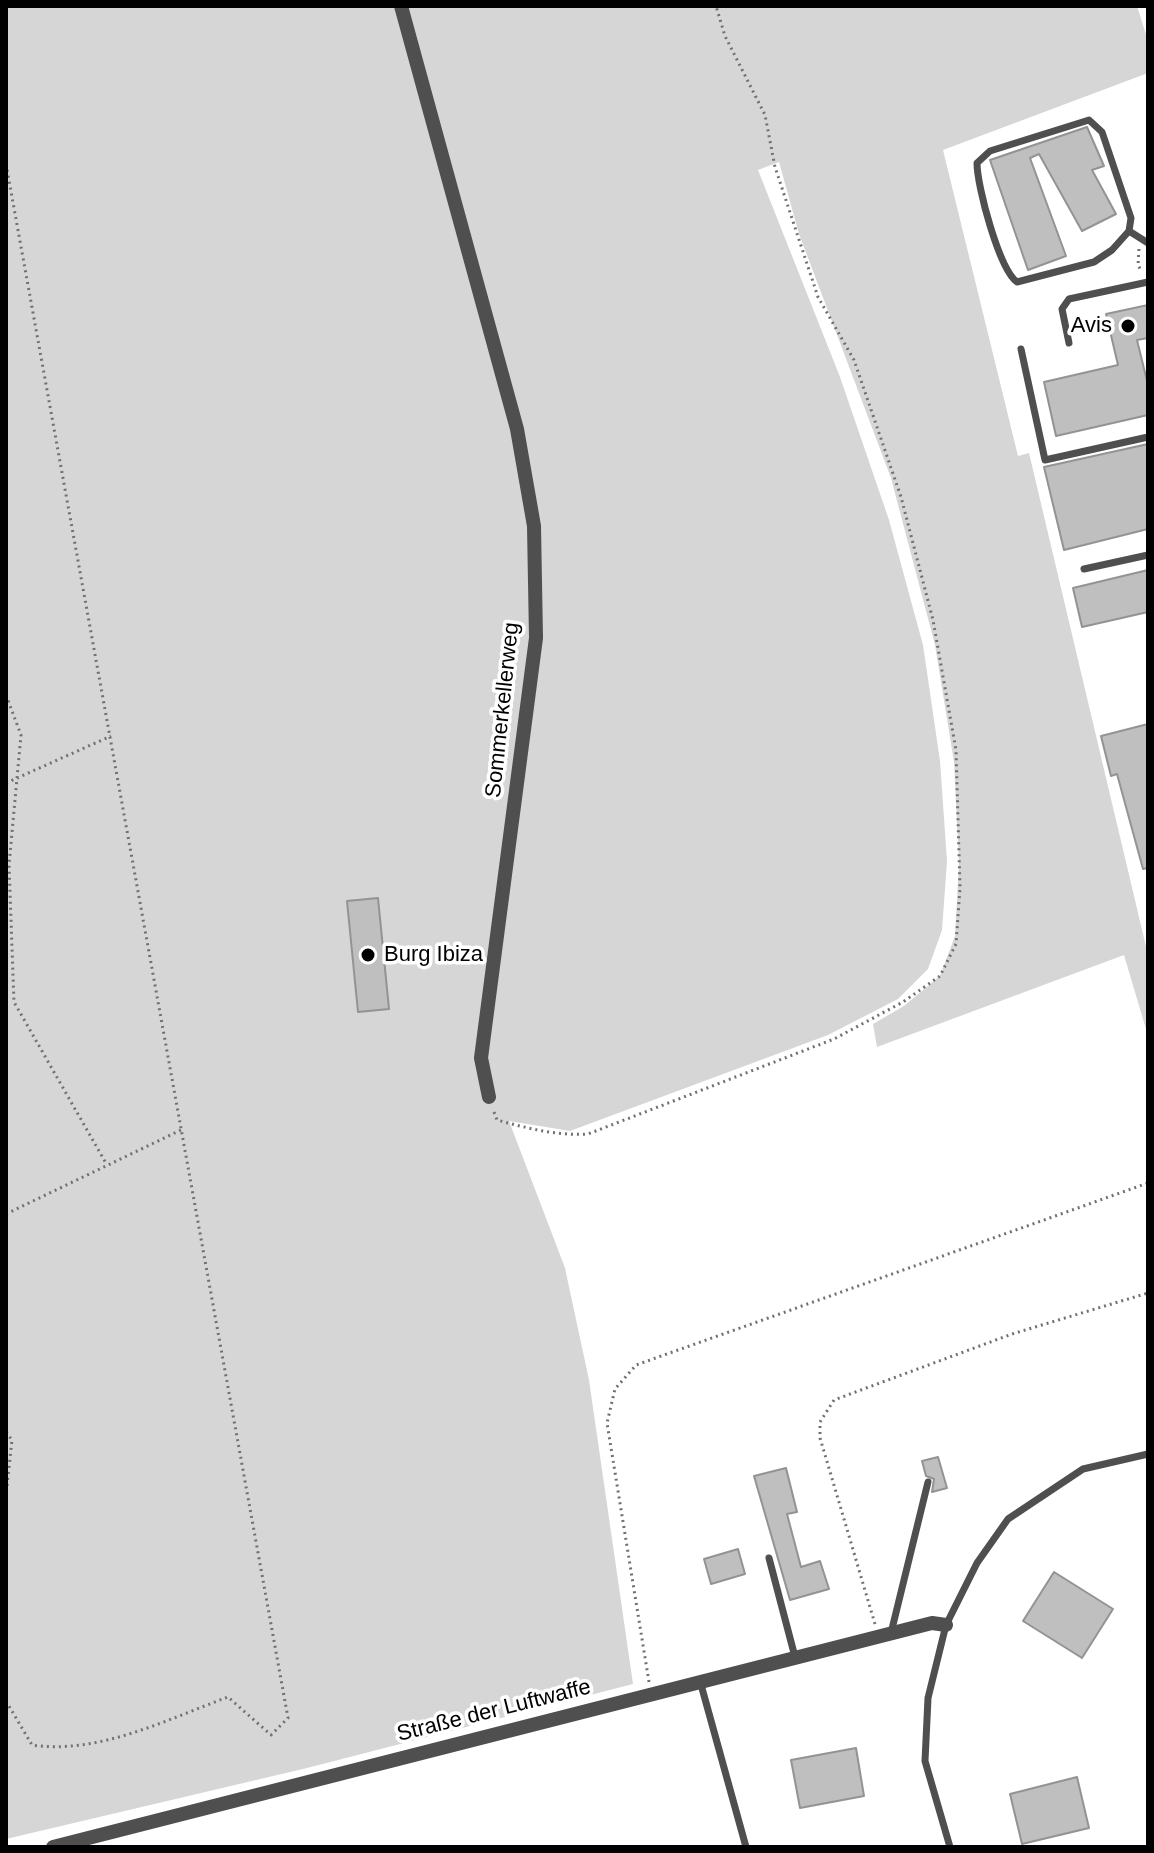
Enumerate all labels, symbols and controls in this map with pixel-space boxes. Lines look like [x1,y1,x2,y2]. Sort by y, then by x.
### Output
place label: Avis [1071,313,1112,339]
marker: Avis [1119,317,1137,335]
street label: Sommerkellerweg [481,621,525,799]
place label: Burg Ibiza [384,942,483,968]
marker: Burg Ibiza [359,946,377,964]
street label: Straße der Luftwaffe [394,1674,594,1748]

